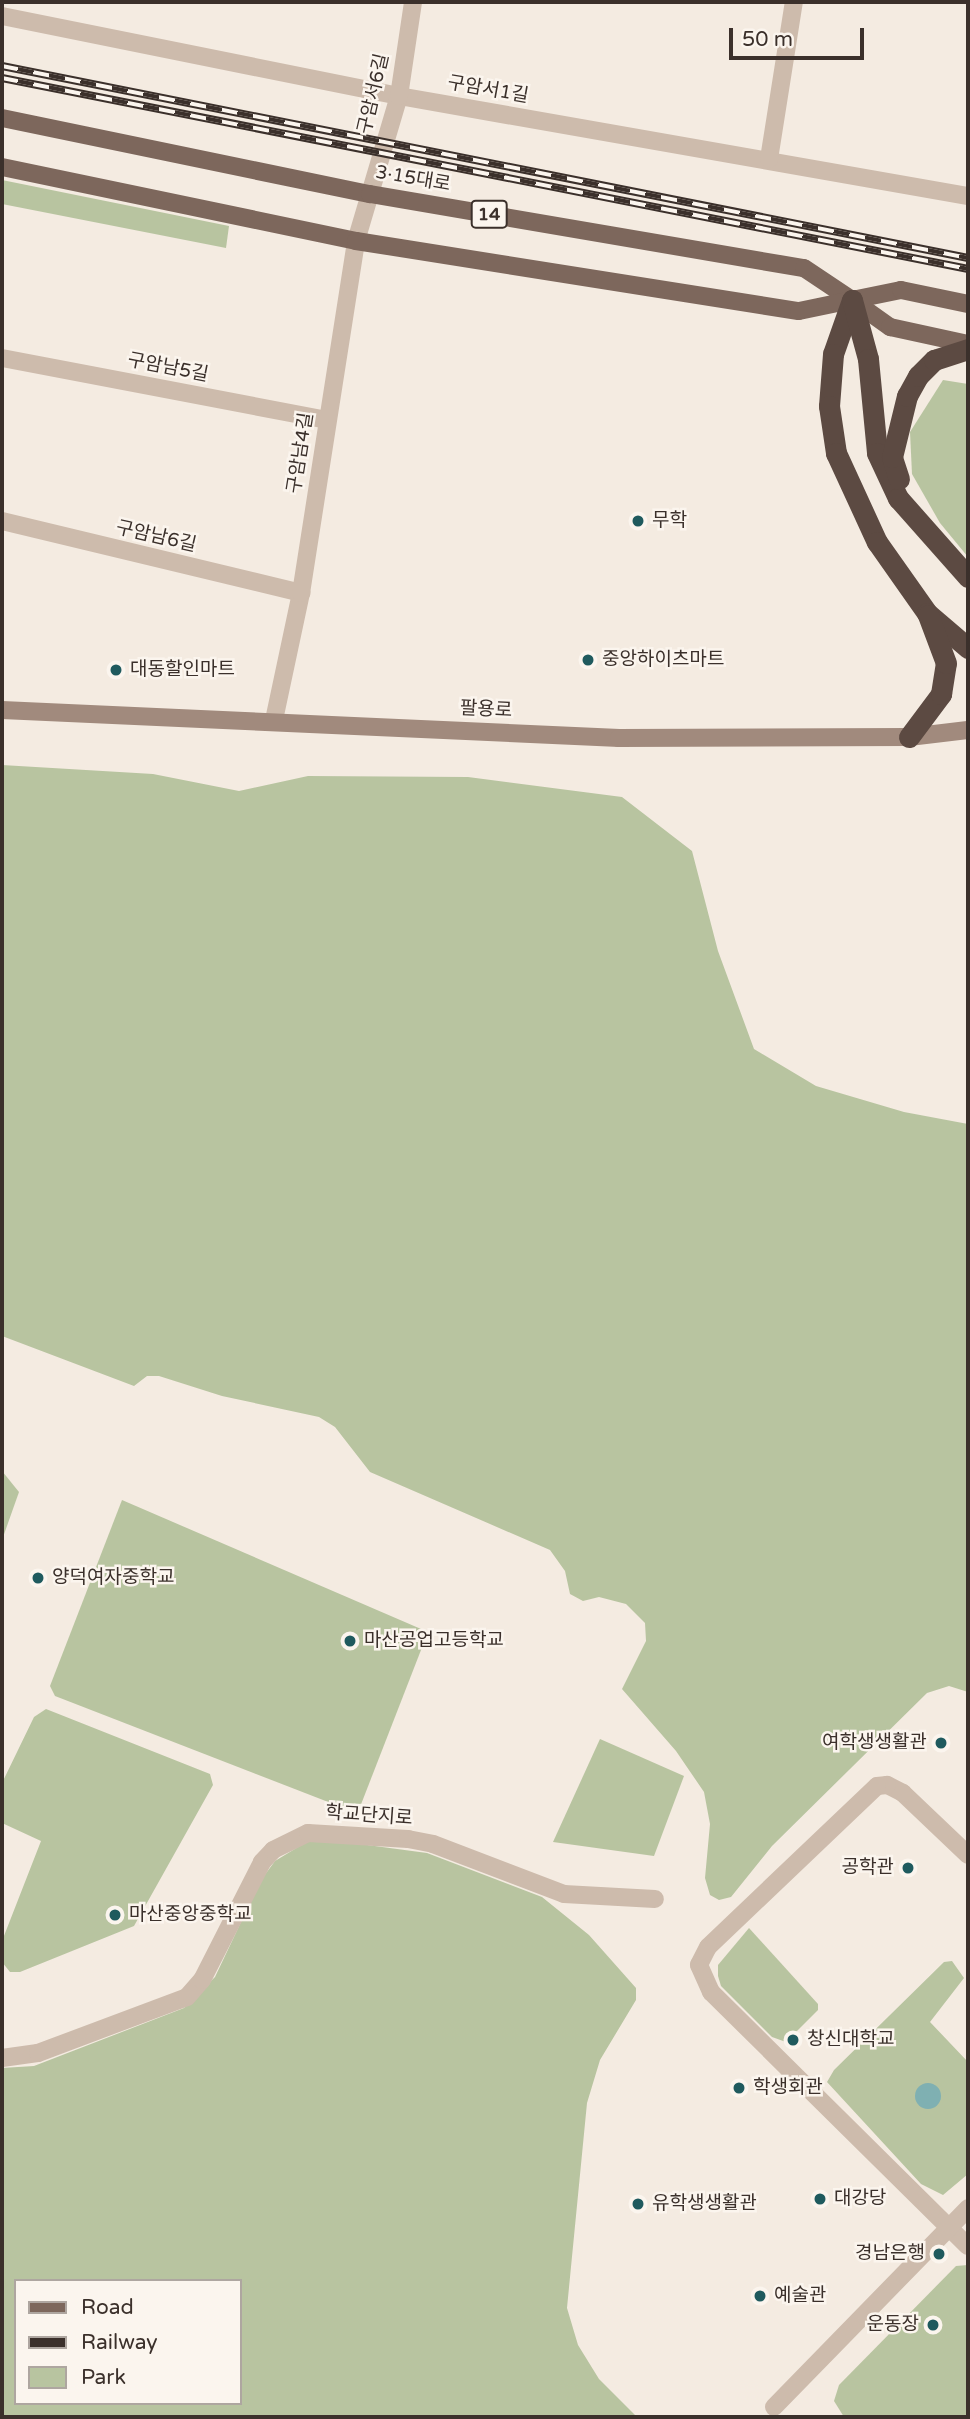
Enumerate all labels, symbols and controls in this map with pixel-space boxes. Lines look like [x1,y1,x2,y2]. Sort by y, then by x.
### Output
scale bar [732,14,867,58]
text: 50 m [742,27,793,52]
street label: 구암서6길 [354,52,394,136]
street label: 구암서1길 [446,72,530,108]
street label: 3·15대로 [374,161,452,197]
road number: 14 [470,200,508,229]
street label: 구암남5길 [126,349,210,387]
street label: 구암남4길 [283,411,319,495]
place label: 무학 [652,510,687,532]
marker: 무학 [630,513,646,529]
street label: 구암남6길 [114,517,198,557]
place label: 중앙하이츠마트 [602,649,724,671]
marker: 중앙하이츠마트 [580,652,596,668]
place label: 대동할인마트 [130,659,235,681]
marker: 대동할인마트 [108,662,124,678]
street label: 팔용로 [459,697,513,723]
place label: 양덕여자중학교 [52,1567,174,1589]
marker: 양덕여자중학교 [30,1570,46,1586]
place label: 마산공업고등학교 [364,1630,504,1652]
marker: 마산공업고등학교 [342,1633,358,1649]
place label: 여학생생활관 [822,1732,927,1754]
marker: 여학생생활관 [933,1735,949,1751]
street label: 학교단지로 [325,1802,413,1830]
place label: 공학관 [842,1857,894,1879]
marker: 공학관 [900,1860,916,1876]
place label: 마산중앙중학교 [129,1904,251,1926]
marker: 마산중앙중학교 [107,1907,123,1923]
place label: 창신대학교 [807,2029,894,2051]
marker: 창신대학교 [785,2032,801,2048]
place label: 학생회관 [753,2077,823,2099]
marker: 학생회관 [731,2080,747,2096]
place label: 대강당 [834,2188,886,2210]
marker: 대강당 [812,2191,828,2207]
place label: 유학생생활관 [652,2193,757,2215]
marker: 유학생생활관 [630,2196,646,2212]
place label: 경남은행 [855,2243,925,2265]
marker: 경남은행 [931,2246,947,2262]
legend [14,2279,242,2405]
place label: 예술관 [774,2285,826,2307]
marker: 예술관 [752,2288,768,2304]
text: Road [81,2295,134,2320]
place label: 운동장 [867,2314,919,2336]
marker: 운동장 [925,2317,941,2333]
text: Railway [81,2330,158,2355]
text: Park [81,2365,126,2390]

